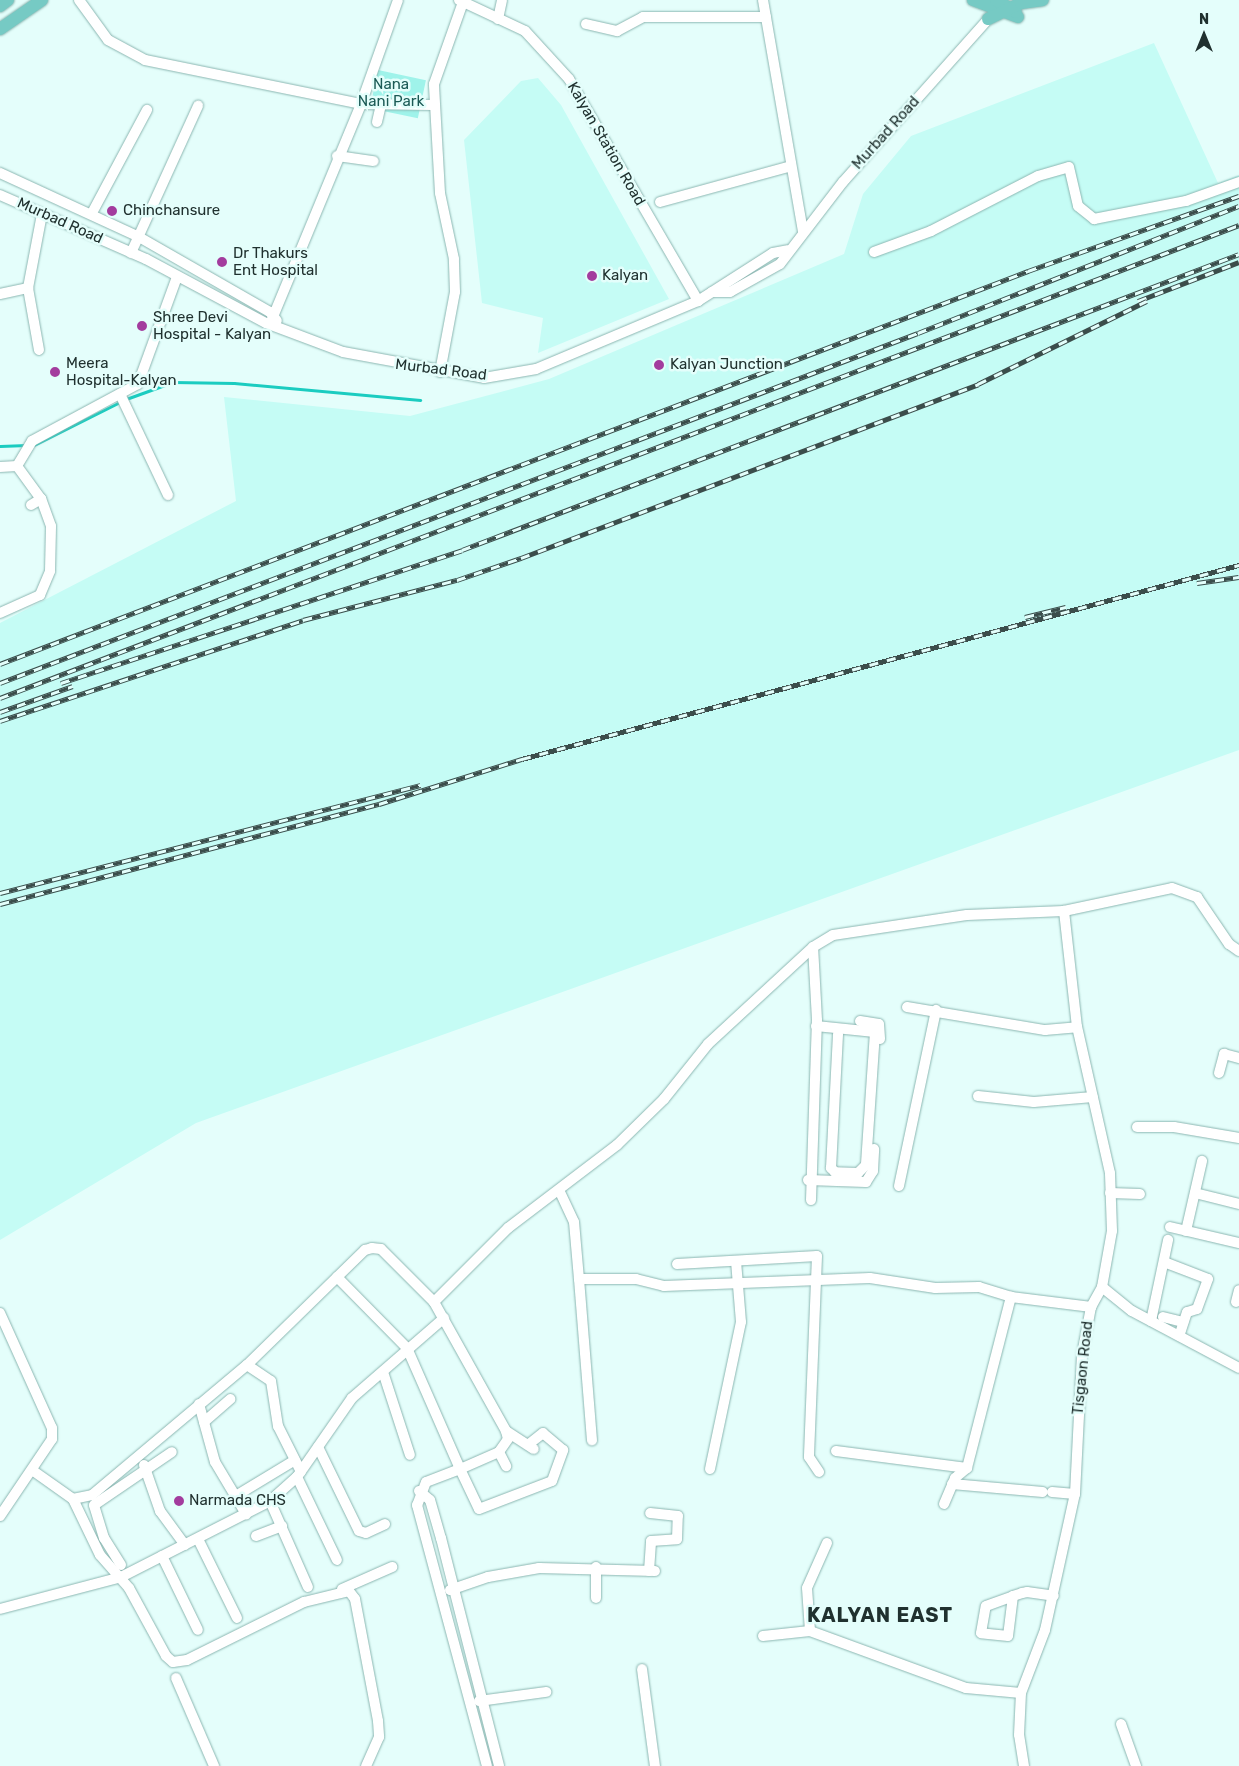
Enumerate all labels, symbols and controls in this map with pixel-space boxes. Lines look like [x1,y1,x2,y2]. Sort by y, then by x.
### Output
north arrow [1179,10,1229,60]
text: N [1199,11,1209,28]
park label: Nana Nani Park [358,75,424,110]
street label: Kalyan Station Road [563,79,649,209]
street label: Murbad Road [849,93,923,173]
street label: Murbad Road [14,194,106,248]
place label: Chinchansure [123,202,220,220]
marker: Chinchansure [105,204,119,218]
place label: Dr Thakurs Ent Hospital [233,244,318,279]
marker: Dr Thakurs Ent Hospital [215,255,229,269]
place label: Kalyan [602,267,648,285]
marker: Kalyan [586,270,598,282]
place label: Shree Devi Hospital - Kalyan [153,308,271,343]
marker: Shree Devi Hospital - Kalyan [135,319,149,333]
place label: Meera Hospital-Kalyan [66,354,177,389]
street label: Murbad Road [394,355,488,385]
place label: Kalyan Junction [670,356,783,374]
marker: Kalyan Junction [652,358,666,372]
marker: Meera Hospital-Kalyan [48,365,62,379]
street label: Tisgaon Road [1069,1320,1097,1416]
place label: Narmada CHS [189,1492,286,1510]
marker: Narmada CHS [173,1495,185,1507]
district label: KALYAN EAST [806,1603,954,1627]

